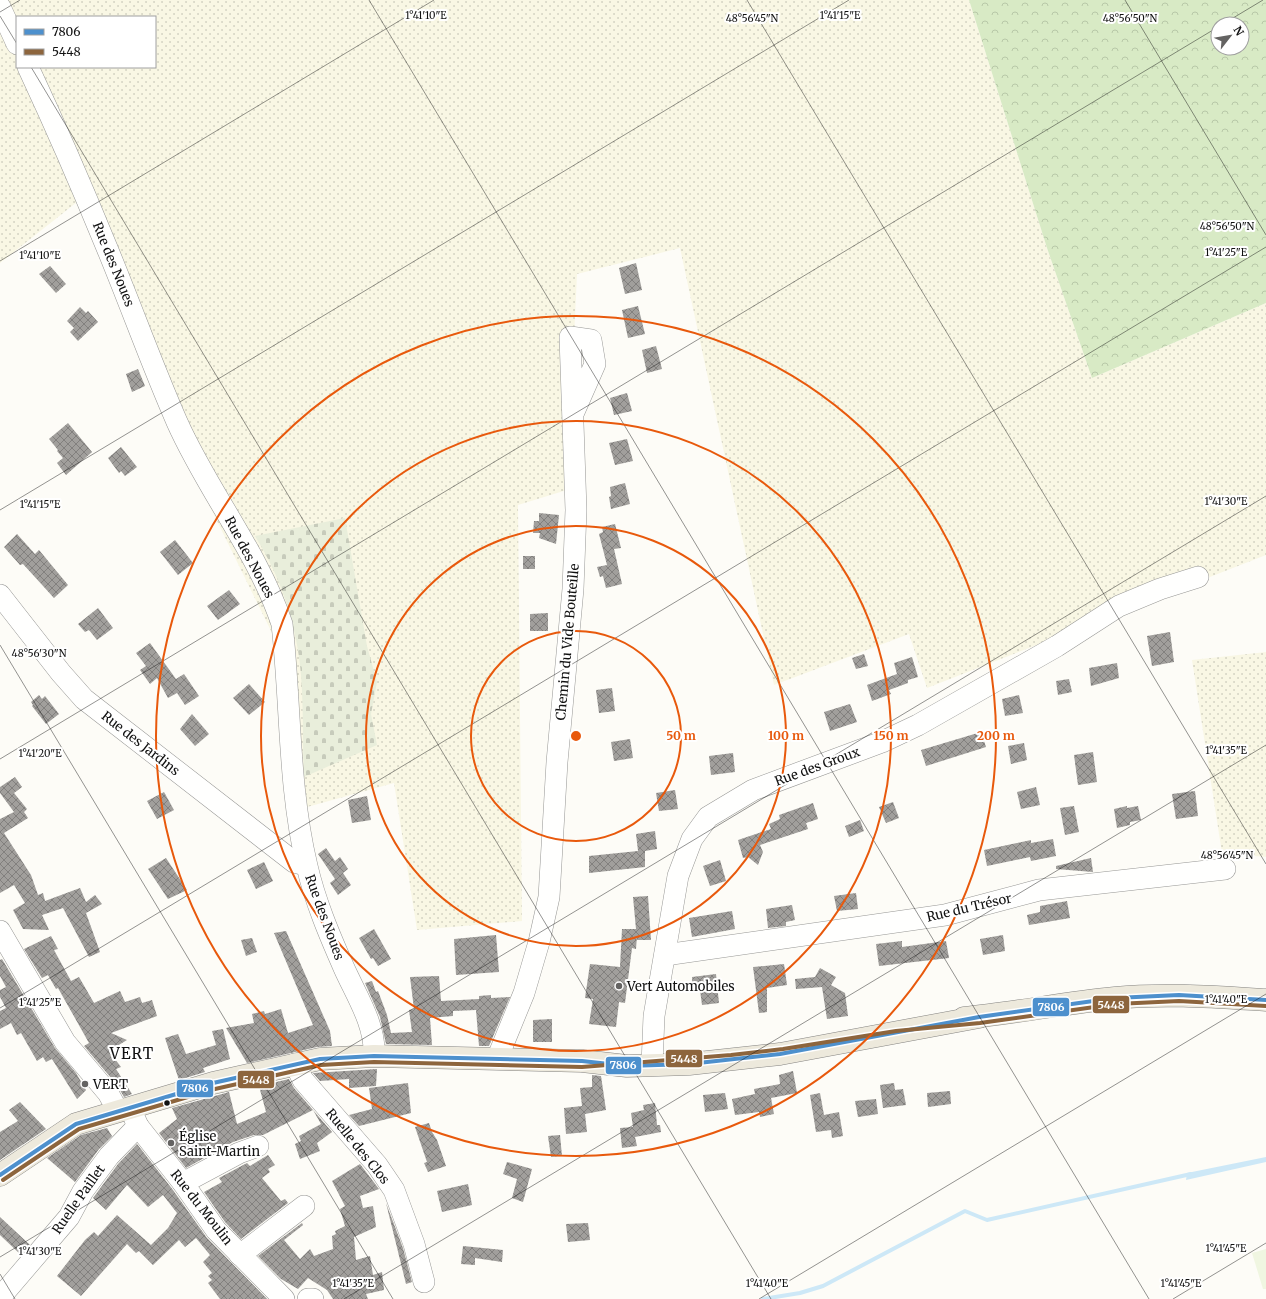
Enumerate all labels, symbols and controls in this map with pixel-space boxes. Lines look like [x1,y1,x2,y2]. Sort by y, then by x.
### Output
text: 1°41'10"E [405,9,447,22]
text: 1°41'15"E [820,9,861,22]
text: 48°56'45"N [726,12,779,25]
text: 48°56'50"N [1103,12,1158,25]
legend [16,16,156,68]
north arrow [1210,16,1250,56]
text: 7806 [52,24,81,39]
text: N [1230,24,1247,38]
text: 5448 [52,44,81,59]
street label: Rue des Noues [89,219,138,309]
text: 48°56'50"N [1200,220,1255,233]
text: 1°41'25"E [1205,246,1248,259]
text: 1°41'10"E [19,249,61,262]
text: 1°41'30"E [1205,495,1248,508]
text: 1°41'15"E [20,498,61,511]
street label: Rue des Noues [221,513,278,601]
street label: Chemin du Vide Bouteille [552,563,583,721]
text: 48°56'30"N [12,647,67,660]
street label: Rue des Jardins [98,707,183,779]
text: 50 m [666,728,696,743]
text: 100 m [768,728,804,743]
text: 150 m [874,728,909,743]
text: 200 m [977,728,1015,743]
centre of rings [569,729,583,743]
street label: Rue des Groux [772,743,862,790]
text: 1°41'35"E [1205,744,1247,757]
text: 1°41'20"E [18,747,62,760]
text: 48°56'45"N [1201,849,1254,862]
street label: Rue des Noues [301,872,348,962]
street label: Rue du Trésor [925,889,1014,926]
place label: Vert Automobiles [626,978,735,995]
marker: Vert Automobiles [614,981,624,991]
text: 1°41'40"E [1205,993,1248,1006]
line badge: 5448 [1092,995,1130,1014]
text: 1°41'25"E [19,996,62,1009]
line badge: 7806 [1032,997,1070,1017]
text: 5448 [1097,998,1125,1012]
text: 7806 [1037,1000,1065,1014]
district label: VERT [109,1044,154,1063]
line badge: 5448 [665,1049,703,1068]
text: 5448 [670,1052,698,1066]
line badge: 7806 [605,1056,642,1075]
text: 7806 [609,1058,637,1072]
line badge: 5448 [237,1070,275,1089]
text: 5448 [242,1073,270,1087]
place label: VERT [92,1076,128,1093]
marker: VERT [80,1079,90,1089]
line badge: 7806 [176,1079,214,1098]
text: 7806 [181,1081,209,1095]
unlabelled marker [162,1098,172,1108]
street label: Ruelle des Clos [322,1105,393,1188]
place label: Église Saint-Martin [179,1127,260,1160]
marker: Église Saint-Martin [166,1138,176,1148]
street label: Ruelle Paillet [48,1161,109,1237]
street label: Rue du Moulin [167,1166,237,1249]
text: 1°41'45"E [1206,1242,1247,1255]
text: 1°41'30"E [19,1245,62,1258]
text: 1°41'35"E [332,1277,374,1290]
text: 1°41'40"E [746,1277,789,1290]
text: 1°41'45"E [1161,1277,1202,1290]

